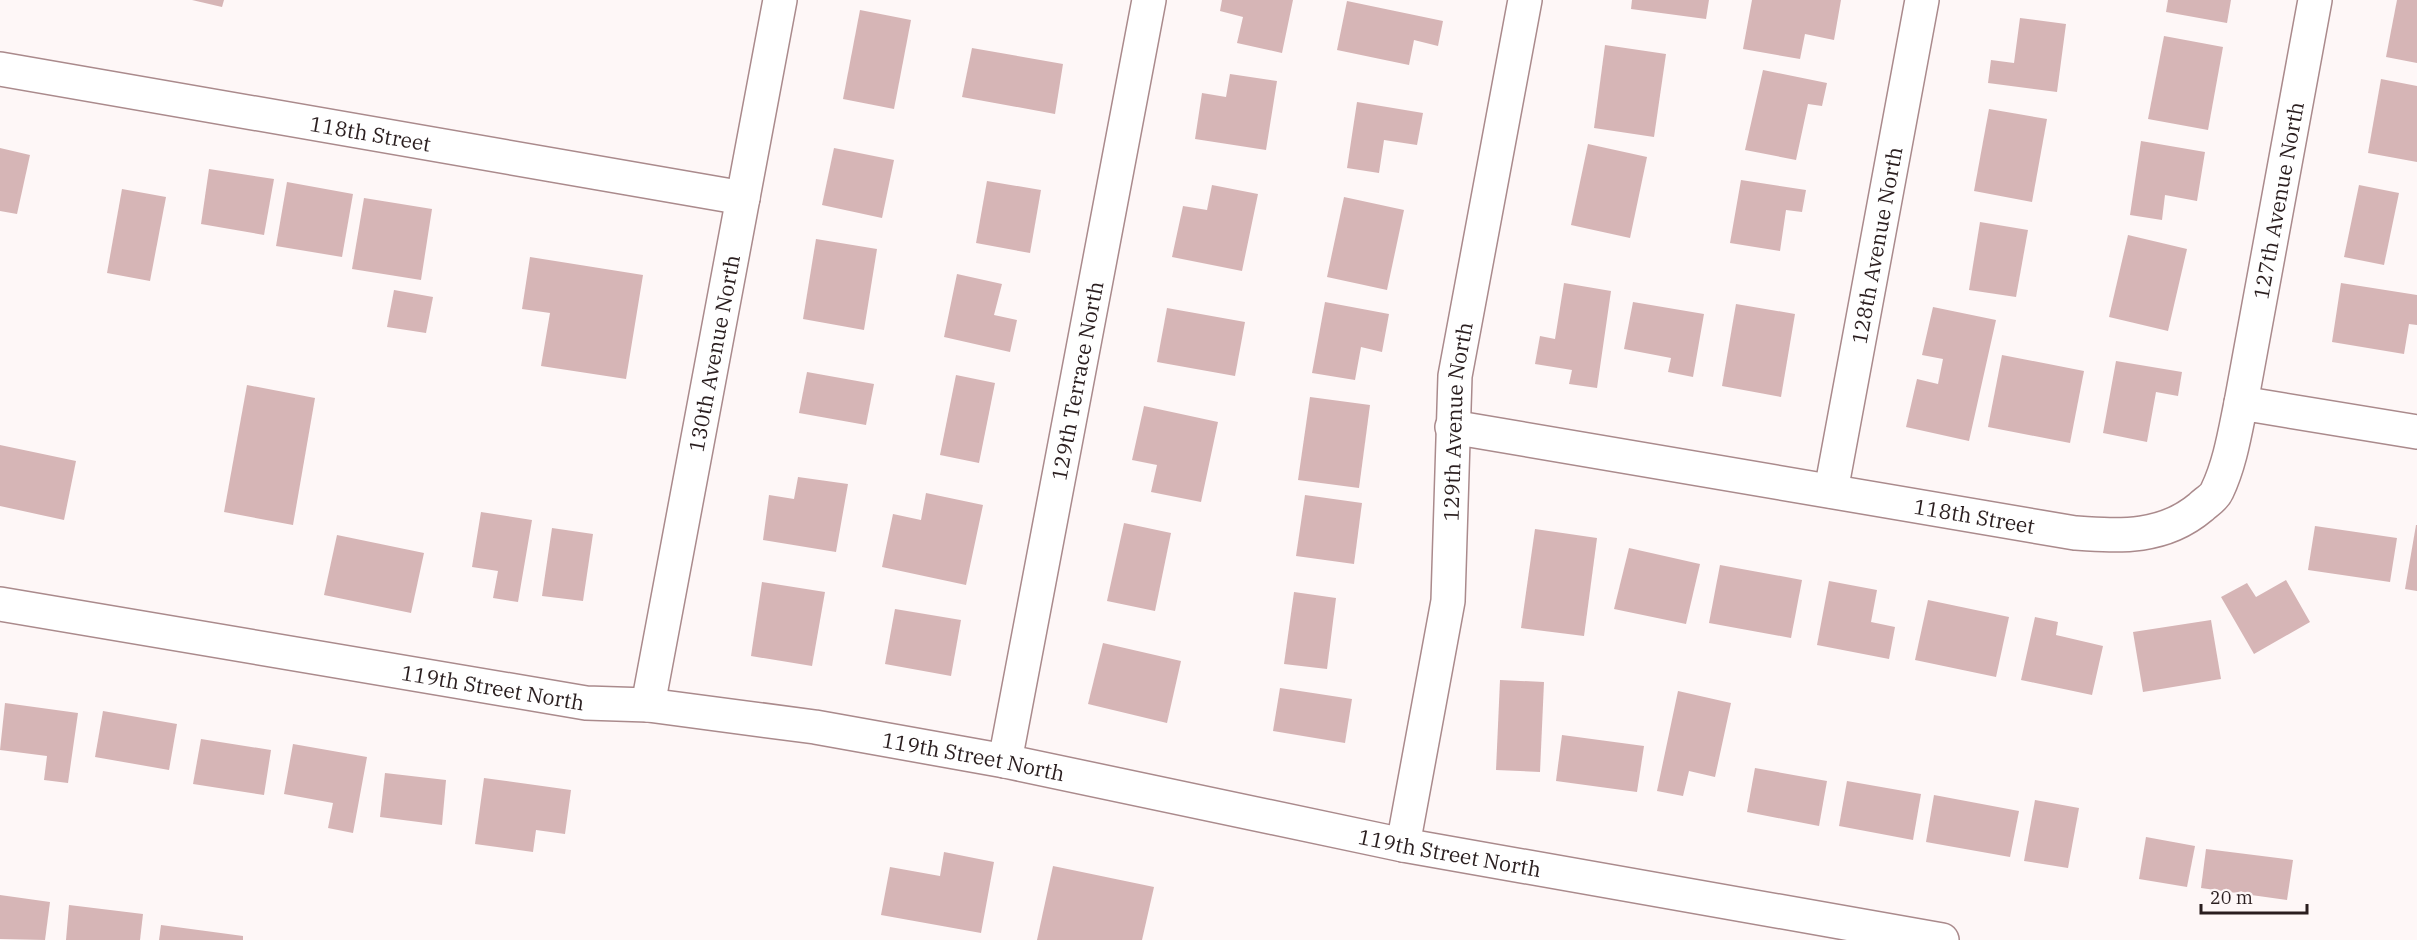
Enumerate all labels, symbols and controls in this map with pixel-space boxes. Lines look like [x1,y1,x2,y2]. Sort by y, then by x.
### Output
street label: 127th Avenue North [2246,99,2310,301]
street label: 118th Street [308,109,433,158]
street label: 128th Avenue North [1845,144,1909,346]
street label: 130th Avenue North [682,252,746,454]
street label: 129th Terrace North [1044,279,1110,483]
street label: 129th Avenue North [1436,320,1479,522]
street label: 118th Street [1912,492,2037,540]
street label: 119th Street North [399,658,587,717]
street label: 119th Street North [880,725,1067,787]
street label: 119th Street North [1356,822,1543,883]
scale bar [2201,877,2308,915]
text: 20 m [2210,886,2253,909]

